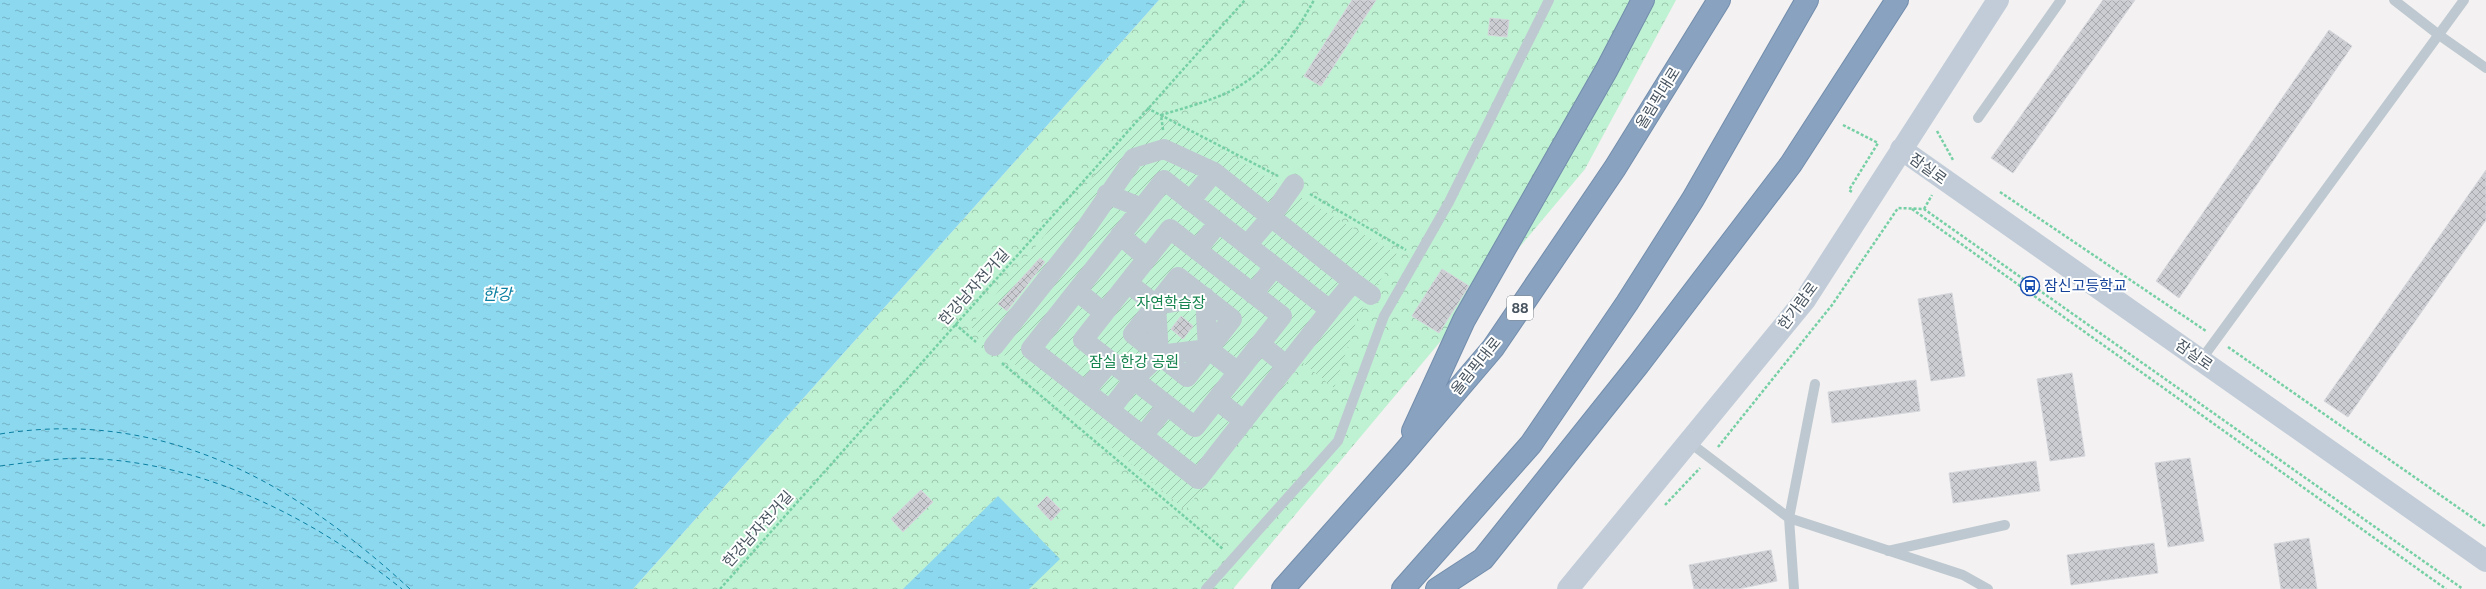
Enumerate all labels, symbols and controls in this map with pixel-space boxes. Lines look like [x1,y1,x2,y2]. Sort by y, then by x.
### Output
street label: 올림픽대로 [1632,64,1684,132]
street label: 잠실로 [1906,150,1950,188]
street label: 한강남자전거길 [935,245,1013,329]
bus stop icon: 잠신고등학교 [2019,275,2041,297]
place label: 잠신고등학교 [2044,277,2127,295]
street label: 한가람로 [1774,279,1822,333]
water label: 한강 [482,285,514,304]
park label: 자연학습장 [1136,294,1206,312]
road number: 88 [1507,296,1533,320]
street label: 올림픽대로 [1447,334,1505,398]
street label: 잠실로 [2172,336,2216,374]
park label: 잠실 한강 공원 [1089,353,1179,371]
street label: 한강남자전거길 [719,487,797,571]

